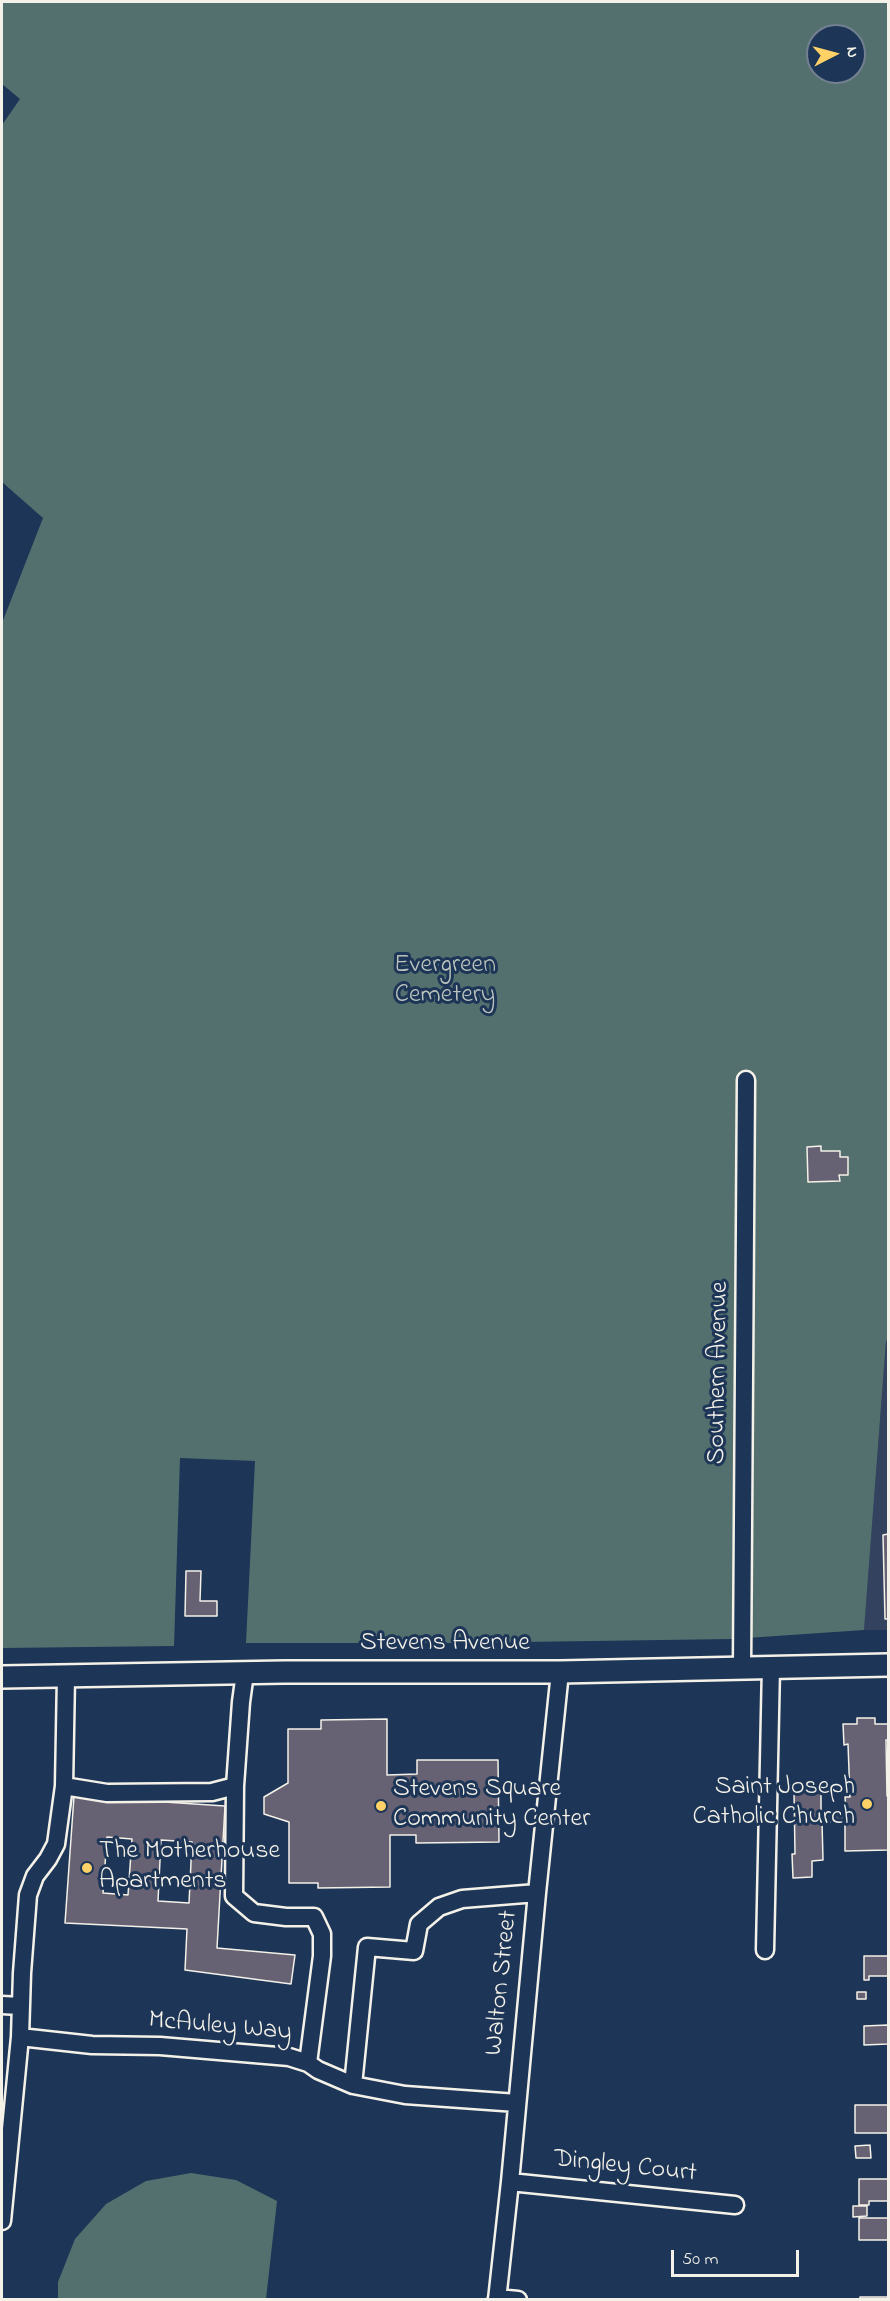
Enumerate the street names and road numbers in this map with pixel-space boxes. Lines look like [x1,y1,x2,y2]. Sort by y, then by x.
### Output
street label: Southern Avenue [703,1281,737,1465]
street label: Stevens Avenue [360,1629,530,1661]
street label: Walton Street [480,1909,526,2057]
street label: McAuley Way [147,2006,293,2050]
street label: Dingley Court [552,2145,698,2191]

